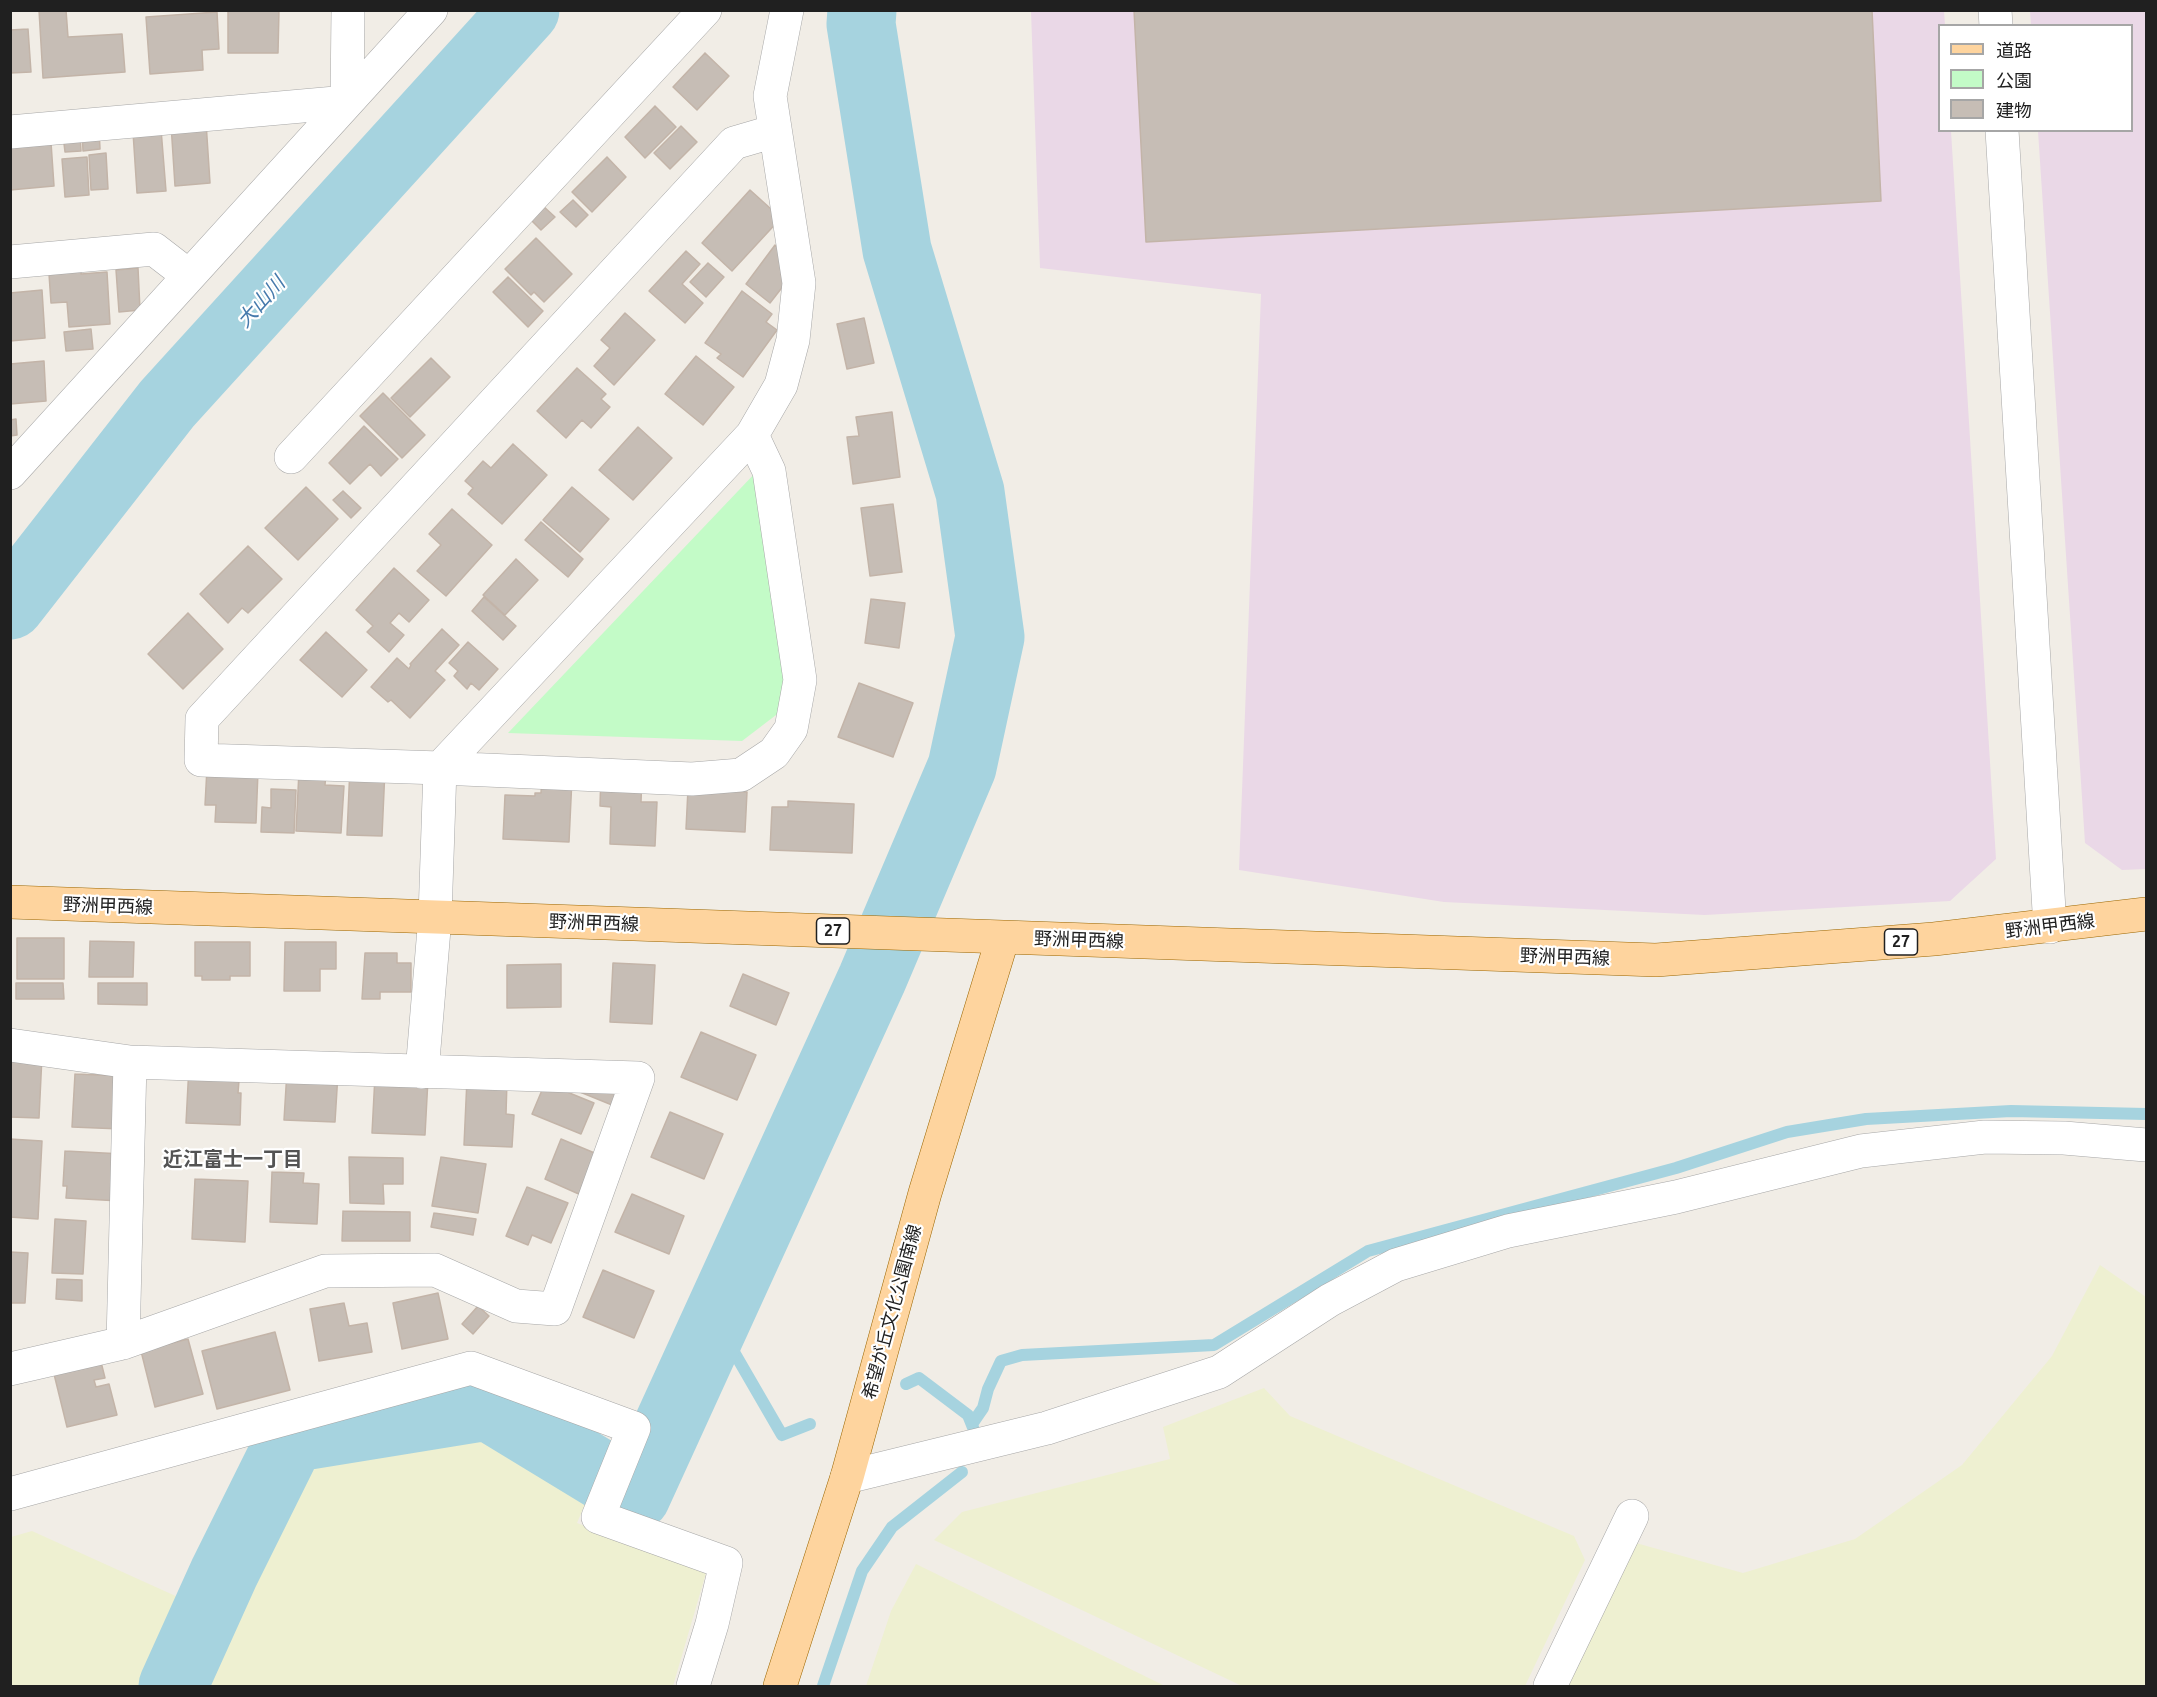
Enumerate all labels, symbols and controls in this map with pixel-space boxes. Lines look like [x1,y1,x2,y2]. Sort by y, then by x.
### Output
legend [1938,24,2133,132]
text: 道路 [1996,40,2032,60]
text: 公園 [1996,70,2032,90]
text: 建物 [1996,100,2032,120]
water label: 大山川 [232,272,290,332]
street label: 野洲甲西線 [63,894,153,918]
street label: 野洲甲西線 [2004,910,2096,942]
street label: 野洲甲西線 [549,911,639,935]
road number: 27 [816,918,850,944]
street label: 野洲甲西線 [1034,928,1124,952]
road number: 27 [1884,929,1918,955]
street label: 野洲甲西線 [1520,945,1610,969]
district label: 近江富士一丁目 [163,1147,303,1171]
street label: 希望が丘文化公園南線 [858,1222,926,1402]

